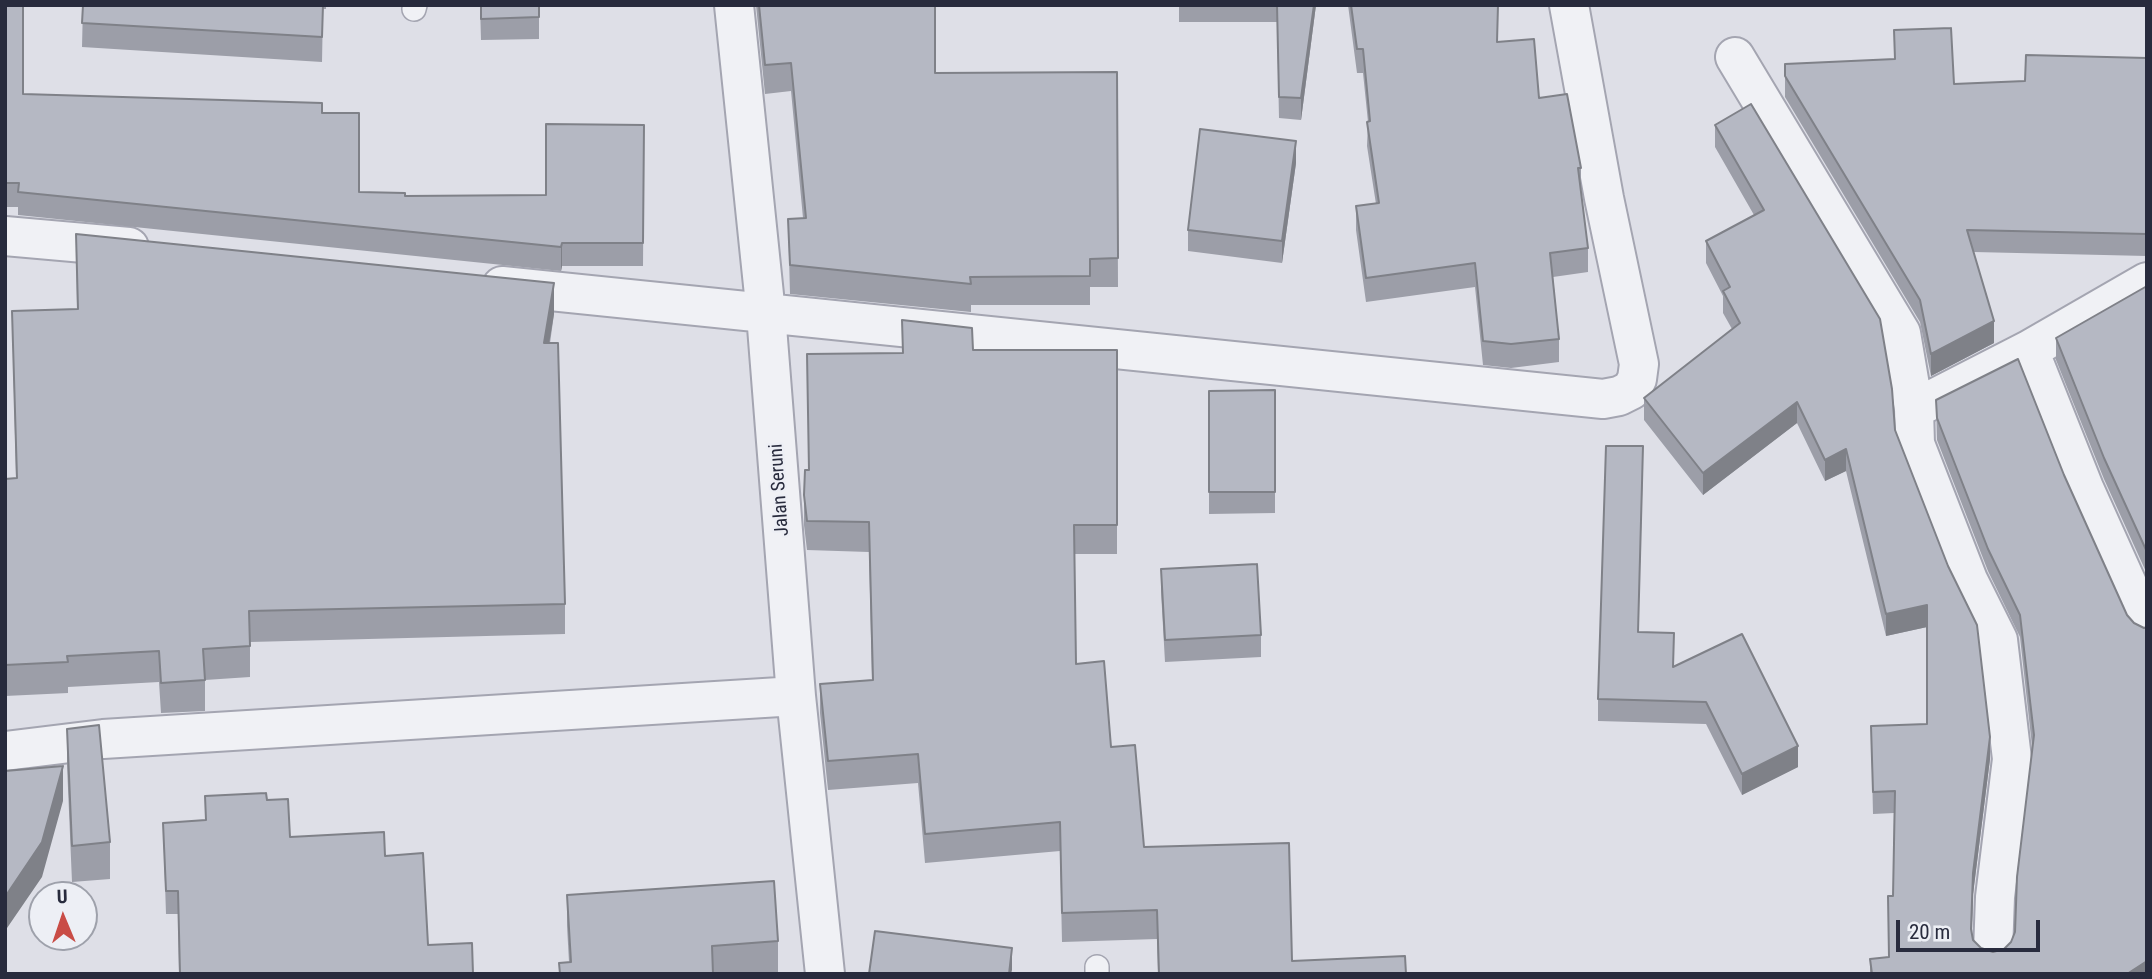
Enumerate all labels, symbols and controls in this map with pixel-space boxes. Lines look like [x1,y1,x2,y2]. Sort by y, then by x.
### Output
street label: Jalan Seruni [765,443,795,537]
north arrow [28,881,98,951]
text: U [56,885,68,908]
scale bar [1900,906,2044,950]
text: 20 m [1909,920,1950,944]

